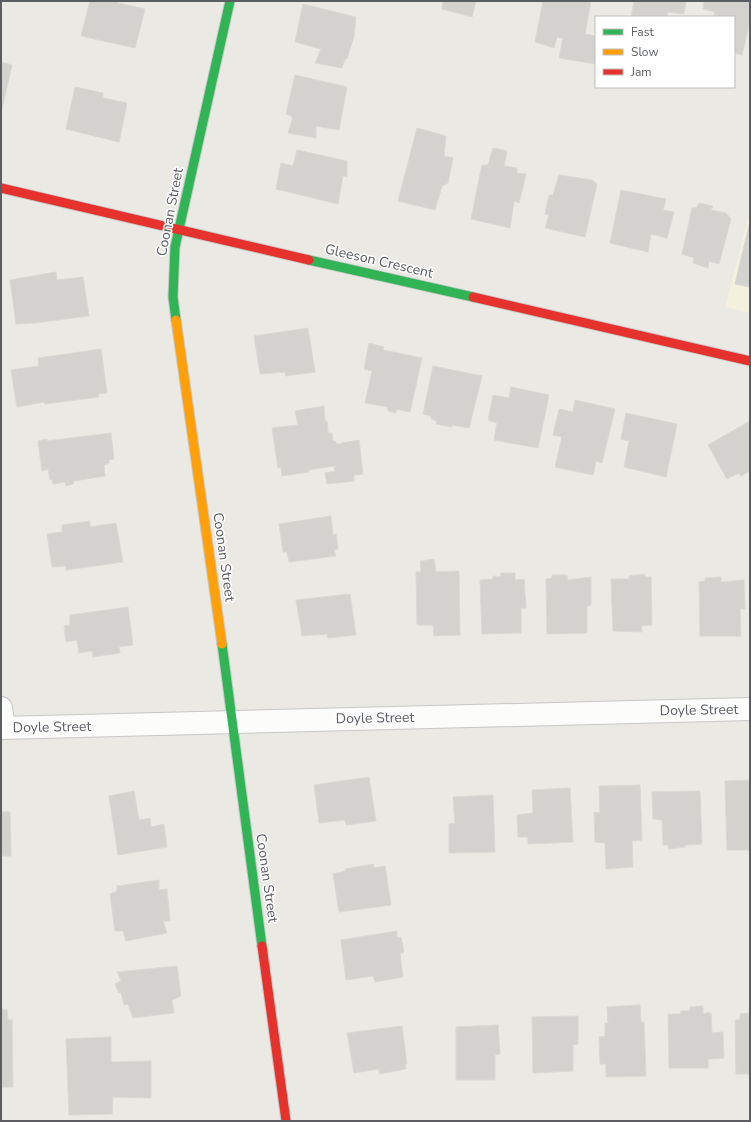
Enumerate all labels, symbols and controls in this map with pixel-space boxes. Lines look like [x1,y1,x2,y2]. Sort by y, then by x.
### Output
legend [595,16,735,88]
text: Fast [631,24,654,40]
text: Slow [631,44,659,60]
text: Jam [630,64,652,80]
street label: Coonan Street [152,166,188,258]
street label: Gleeson Crescent [323,239,435,283]
street label: Coonan Street [208,511,240,603]
street label: Doyle Street [660,700,739,720]
street label: Doyle Street [336,708,415,728]
street label: Doyle Street [13,717,92,737]
street label: Coonan Street [251,832,283,924]

